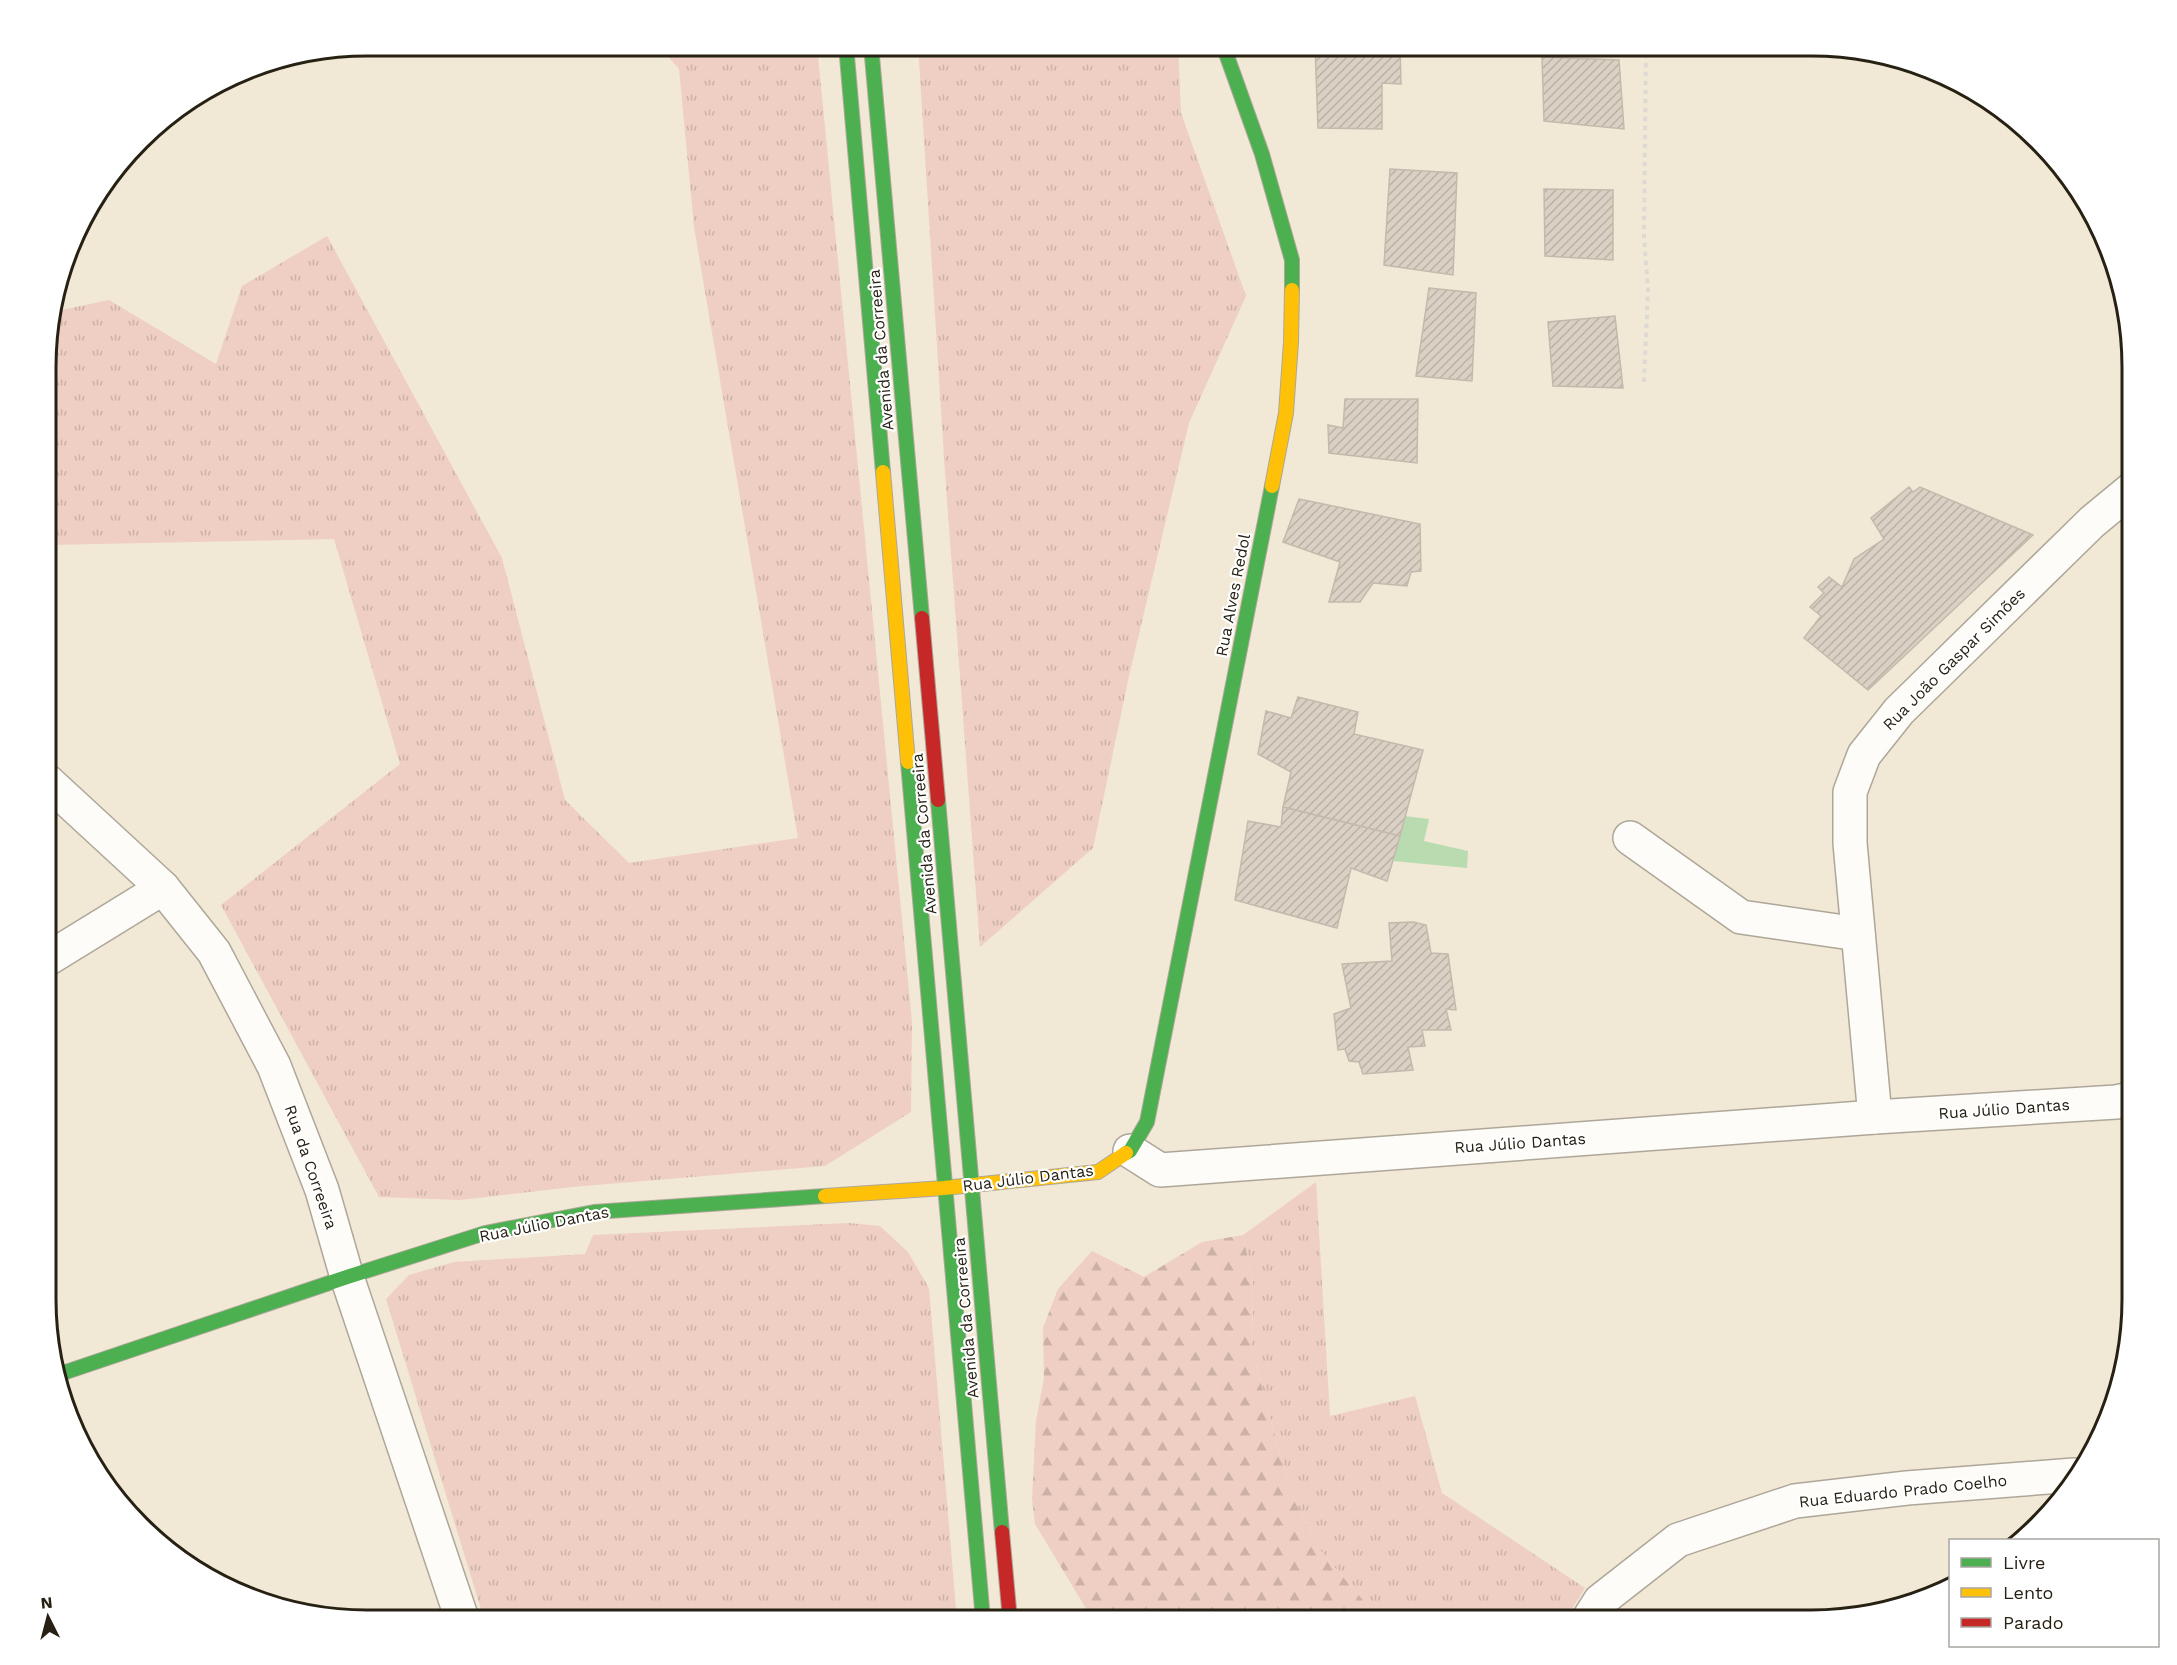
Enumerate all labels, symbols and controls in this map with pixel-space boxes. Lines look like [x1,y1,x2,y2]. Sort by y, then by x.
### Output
street label: Avenida da Correeira [864,269,898,431]
street label: Rua Alves Redol [1212,532,1254,658]
street label: Rua João Gaspar Simões [1879,584,2029,734]
street label: Avenida da Correeira [907,753,941,915]
street label: Rua Júlio Dantas [1938,1095,2070,1123]
street label: Rua da Correeira [281,1102,341,1232]
street label: Rua Júlio Dantas [1454,1129,1586,1157]
street label: Rua Júlio Dantas [961,1161,1095,1195]
street label: Rua Júlio Dantas [478,1202,610,1246]
street label: Avenida da Correeira [949,1237,983,1399]
street label: Rua Eduardo Prado Coelho [1798,1471,2008,1511]
legend [1949,1539,2159,1647]
text: Livre [2003,1552,2045,1573]
text: Lento [2003,1582,2053,1603]
north arrow [18,1587,78,1647]
text: N [40,1593,53,1613]
text: Parado [2003,1612,2064,1633]

